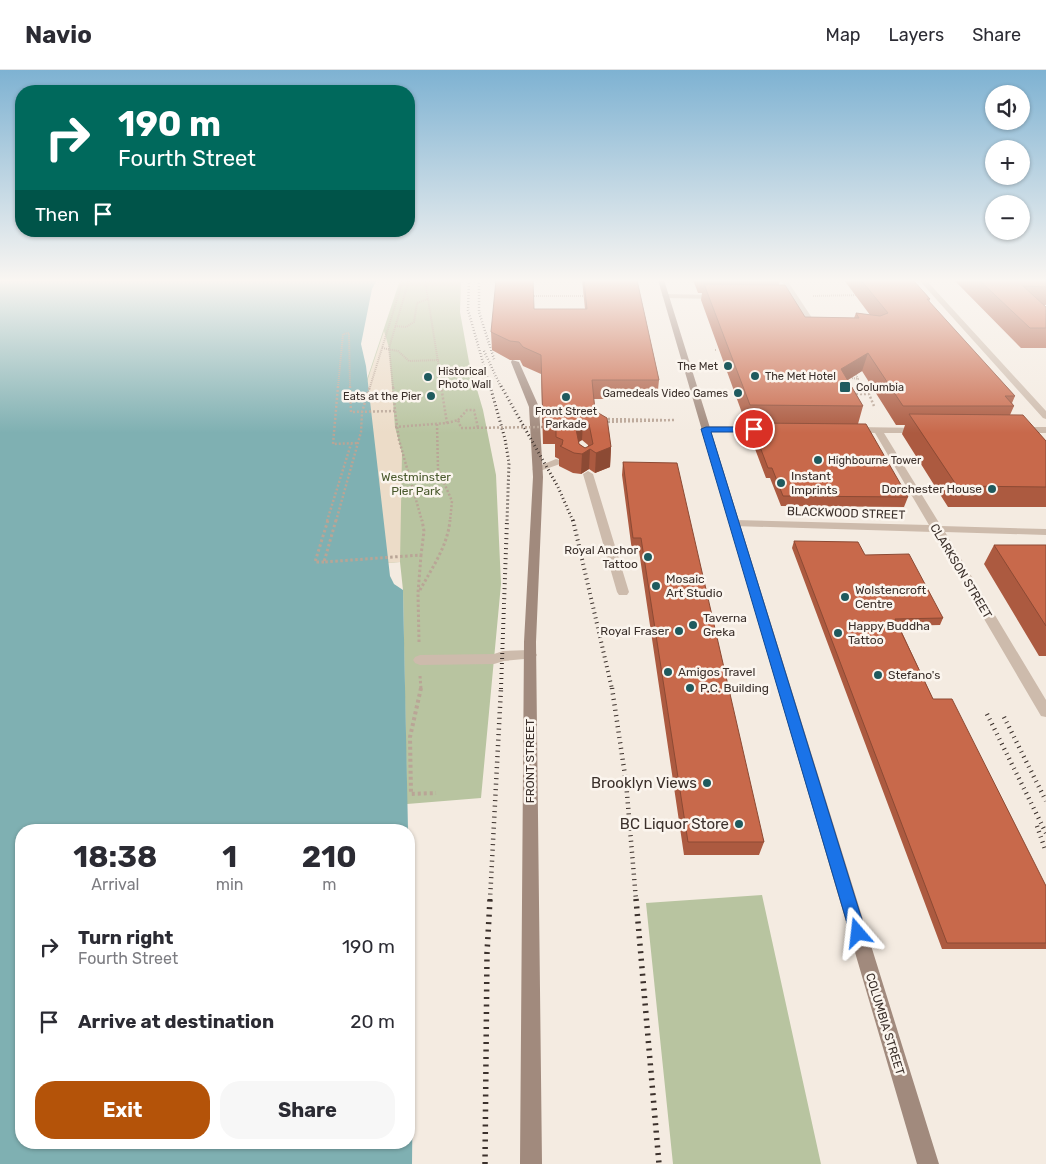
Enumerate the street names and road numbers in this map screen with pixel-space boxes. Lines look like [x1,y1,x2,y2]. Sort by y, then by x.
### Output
street label: BLACKWOOD STREET [787,504,906,522]
street label: CLARKSON STREET [927,521,995,621]
street label: FRONT STREET [523,719,537,803]
street label: COLUMBIA STREET [863,971,907,1077]

